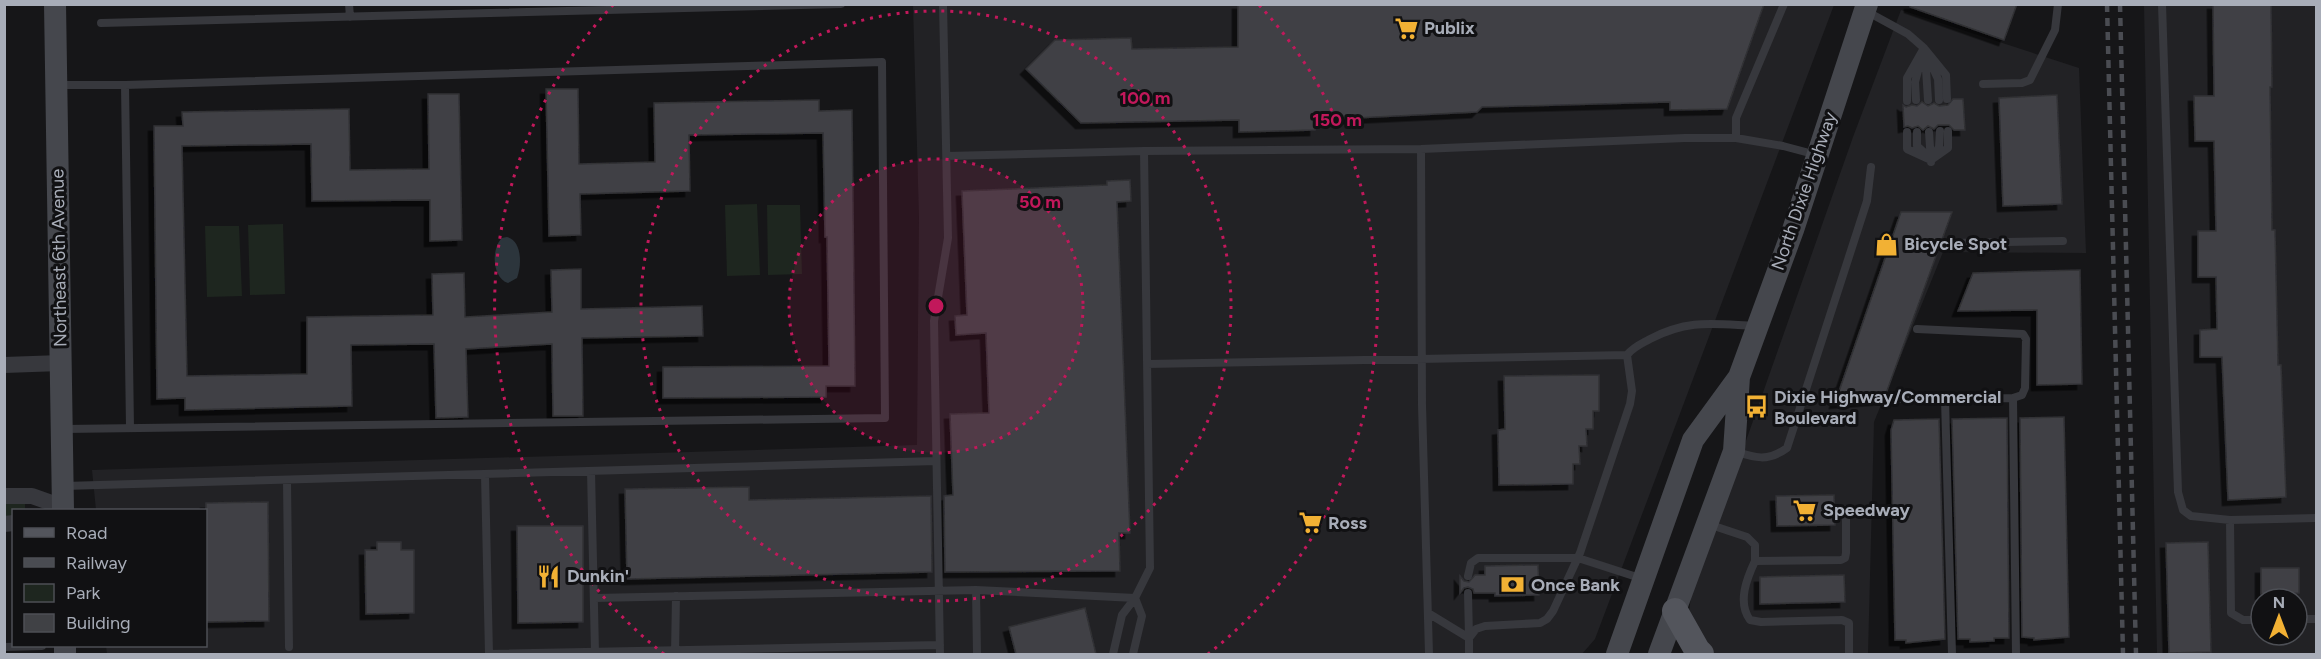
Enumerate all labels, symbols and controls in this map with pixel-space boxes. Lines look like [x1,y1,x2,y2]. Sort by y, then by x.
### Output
supermarket icon: Publix [1393,15,1419,41]
place label: Publix [1424,17,1475,39]
text: 100 m [1120,87,1170,109]
street label: North Dixie Highway [1767,108,1842,273]
text: 150 m [1312,109,1362,131]
street label: Northeast 6th Avenue [46,169,72,347]
text: 50 m [1019,191,1061,213]
shop icon: Bicycle Spot [1873,231,1899,257]
place label: Bicycle Spot [1904,233,2007,255]
centre of rings [926,296,946,316]
place label: Dixie Highway/Commercial Boulevard [1774,386,2001,429]
bus stop icon: Dixie Highway/Commercial Boulevard [1743,394,1769,420]
supermarket icon: Speedway [1792,497,1818,523]
place label: Speedway [1823,499,1910,521]
legend [12,509,207,647]
supermarket icon: Ross [1297,510,1323,536]
place label: Ross [1328,512,1367,534]
text: Road [66,522,107,544]
text: Railway [66,552,128,574]
restaurant icon: Dunkin' [536,563,562,589]
place label: Dunkin' [567,565,629,587]
bank icon: Once Bank [1500,572,1526,598]
place label: Once Bank [1531,574,1620,596]
text: Park [66,582,101,604]
north arrow [2249,587,2309,647]
text: N [2273,593,2285,612]
text: Building [66,612,131,634]

